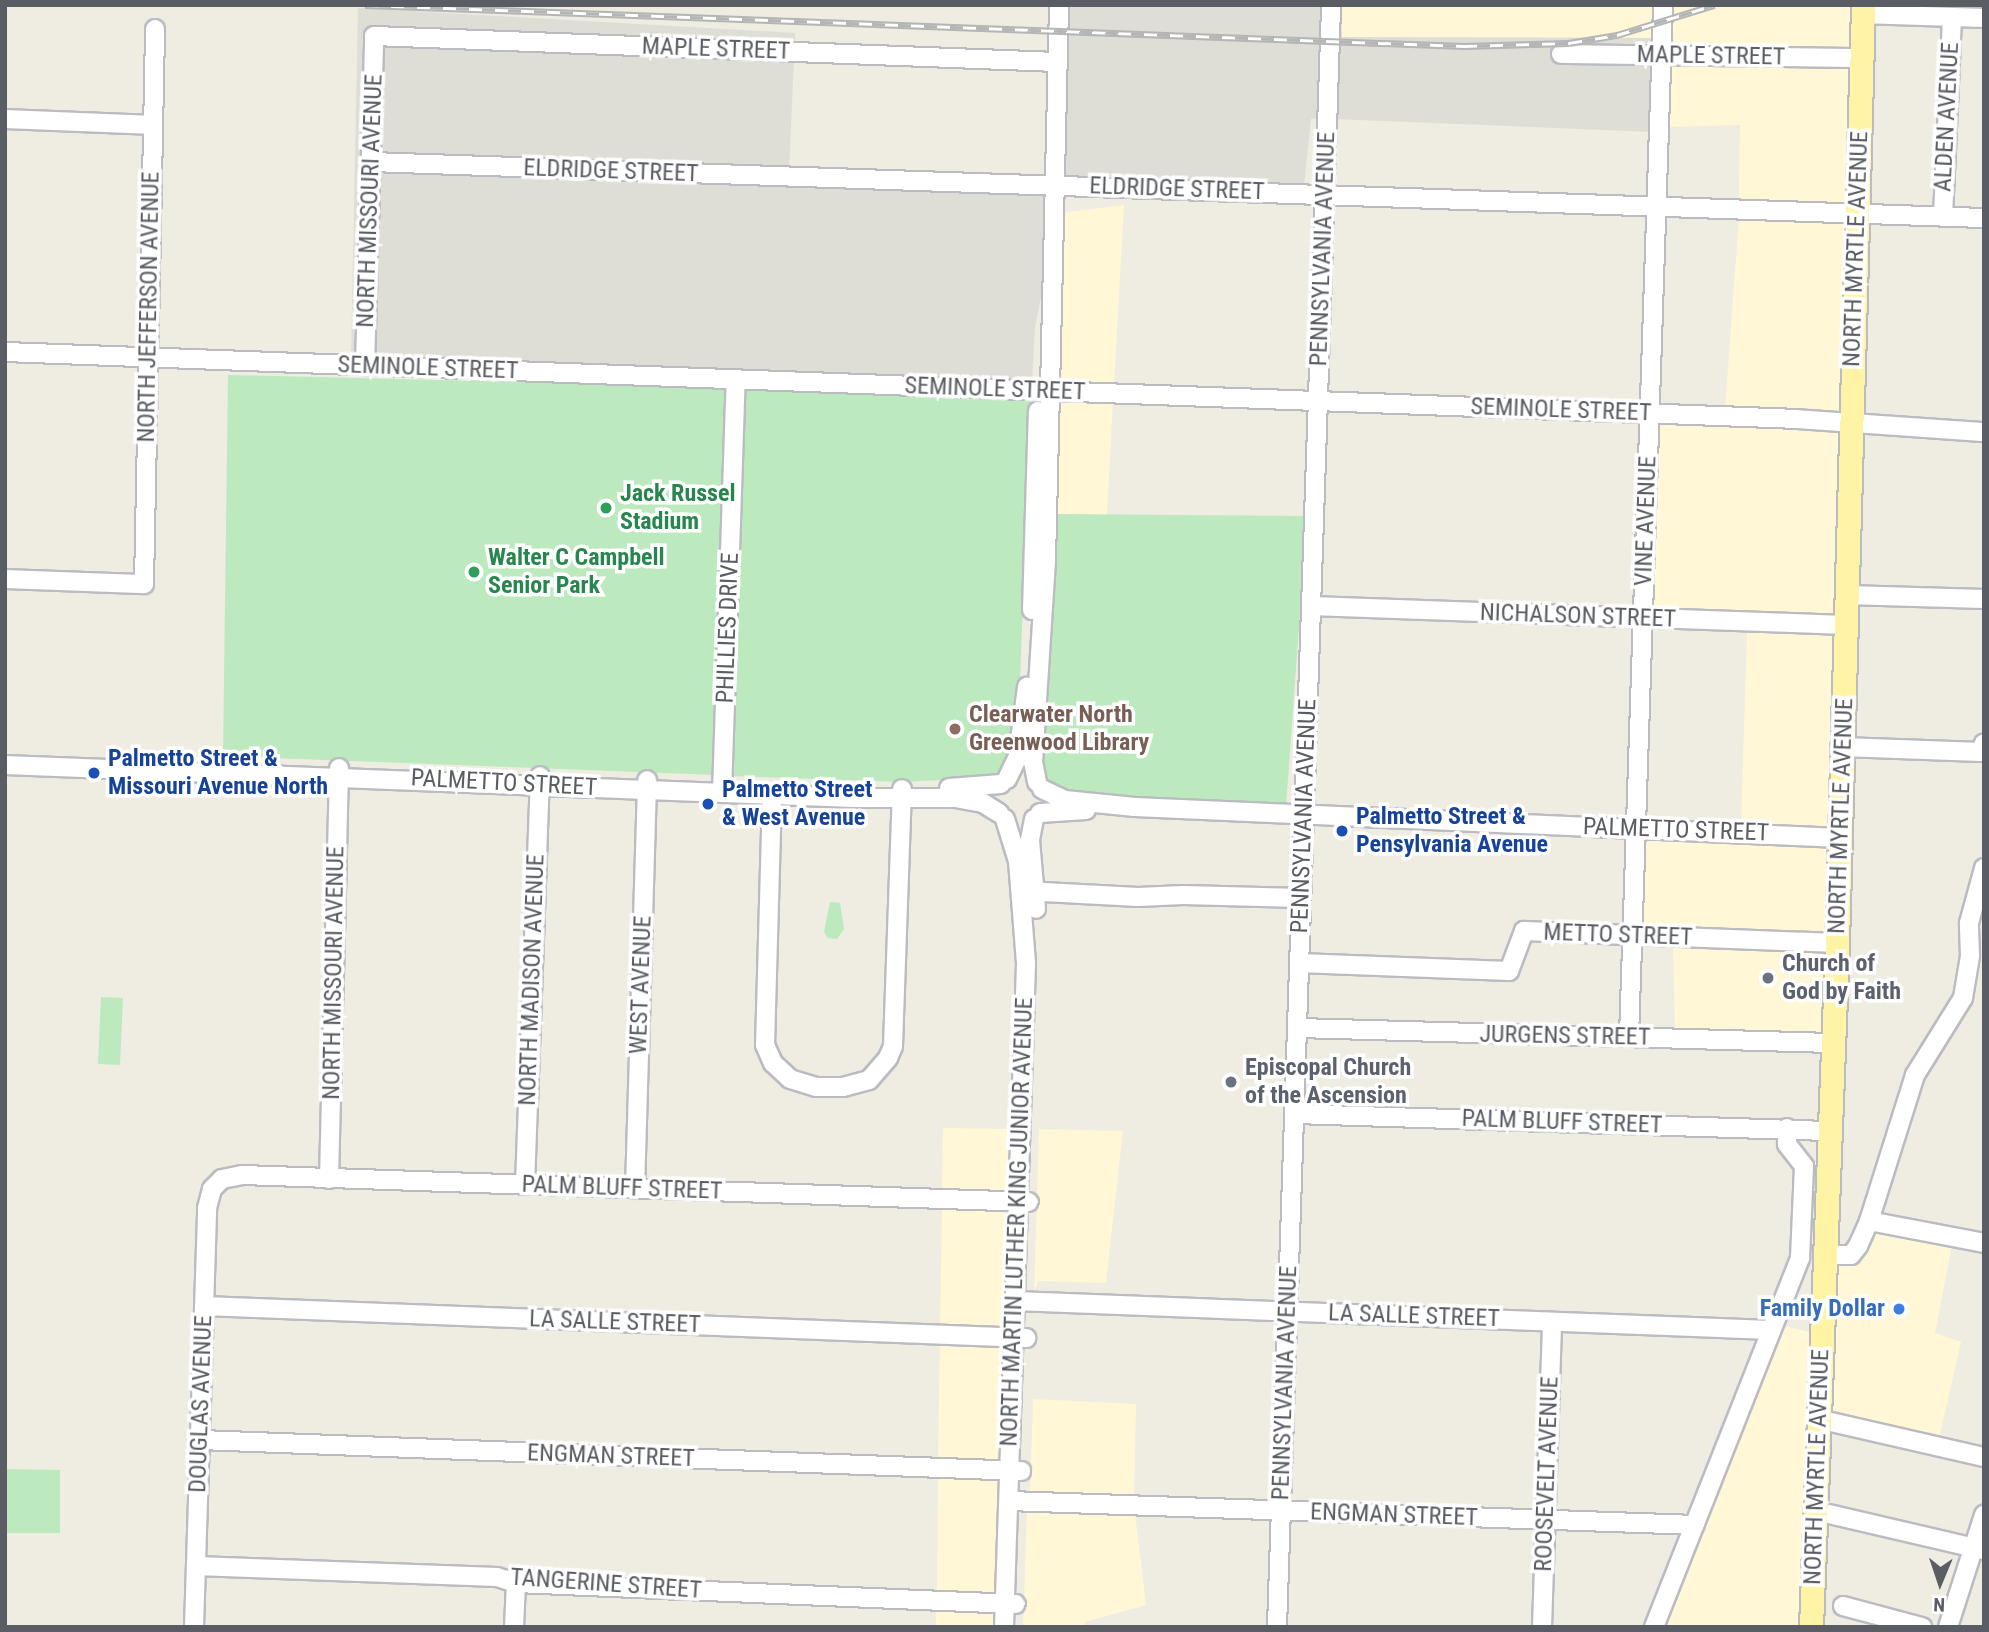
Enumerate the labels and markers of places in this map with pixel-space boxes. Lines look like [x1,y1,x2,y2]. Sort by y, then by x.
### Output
place label: Jack Russel Stadium [620,480,736,536]
marker: Jack Russel Stadium [598,500,614,516]
place label: Walter C Campbell Senior Park [488,544,665,600]
marker: Walter C Campbell Senior Park [466,564,482,580]
place label: Clearwater North Greenwood Library [969,701,1149,757]
marker: Clearwater North Greenwood Library [947,721,963,737]
place label: Palmetto Street & Missouri Avenue North [108,745,328,801]
marker: Palmetto Street & Missouri Avenue North [86,765,102,781]
place label: Palmetto Street & West Avenue [722,776,872,832]
marker: Palmetto Street & West Avenue [700,796,716,812]
place label: Palmetto Street & Pensylvania Avenue [1356,803,1548,859]
marker: Palmetto Street & Pensylvania Avenue [1334,823,1350,839]
place label: Church of God by Faith [1782,950,1901,1006]
marker: Church of God by Faith [1760,970,1776,986]
place label: Episcopal Church of the Ascension [1245,1054,1411,1110]
marker: Episcopal Church of the Ascension [1223,1074,1239,1090]
place label: Family Dollar [1760,1295,1885,1323]
marker: Family Dollar [1891,1301,1907,1317]

